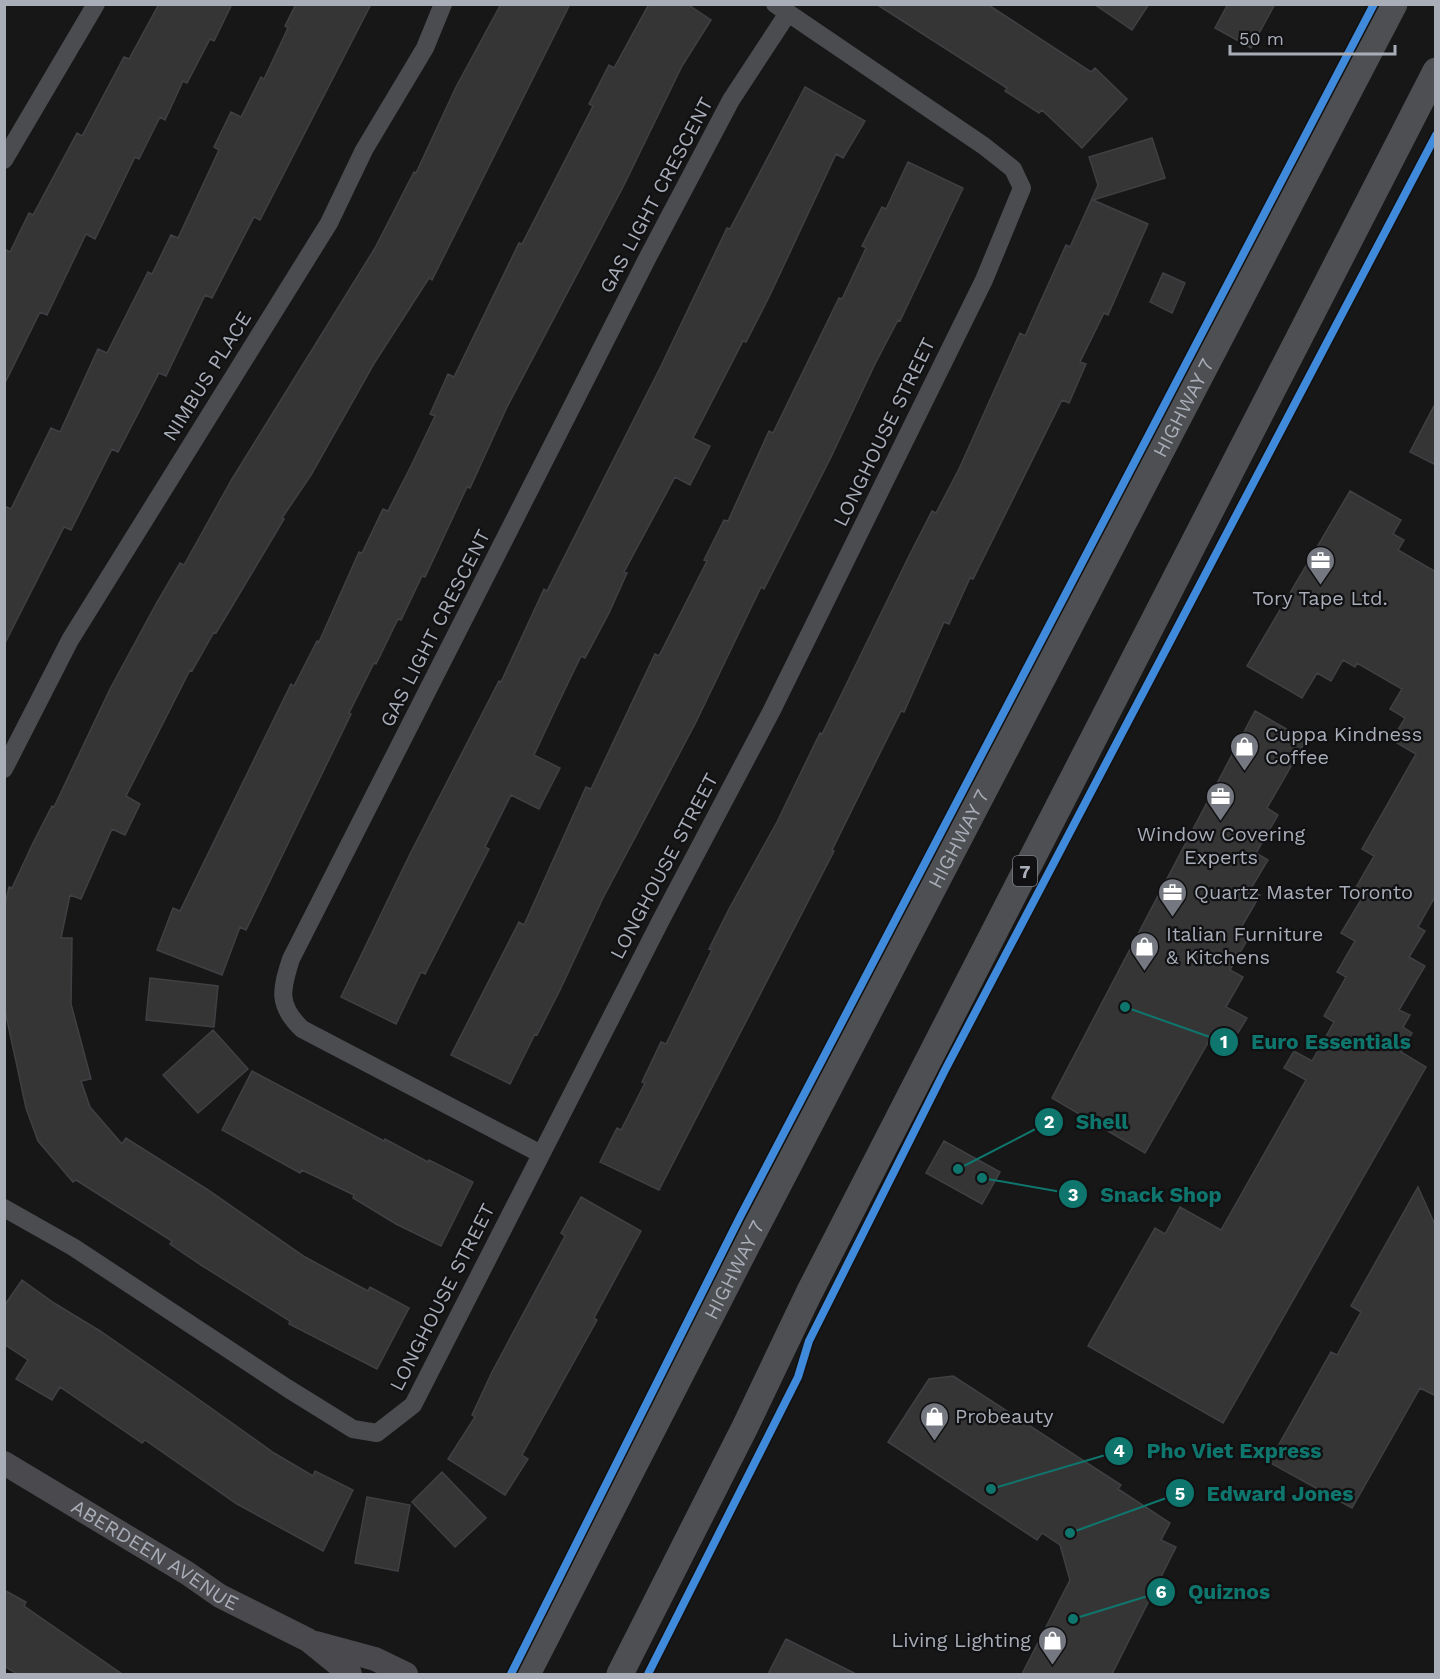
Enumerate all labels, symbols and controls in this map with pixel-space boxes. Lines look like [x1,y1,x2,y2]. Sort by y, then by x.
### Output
scale bar [1230,18,1395,56]
text: 50 m [1239,28,1284,49]
street label: GAS LIGHT CRESCENT [594,93,718,297]
street label: NIMBUS PLACE [158,307,256,445]
street label: LONGHOUSE STREET [828,334,940,530]
street label: HIGHWAY 7 [1148,355,1219,461]
street label: GAS LIGHT CRESCENT [375,525,495,731]
office icon: Tory Tape Ltd. [1304,544,1336,586]
place label: Tory Tape Ltd. [1252,586,1388,610]
place label: Cuppa Kindness Coffee [1265,722,1422,769]
shop icon: Cuppa Kindness Coffee [1228,730,1260,772]
street label: LONGHOUSE STREET [605,769,723,963]
office icon: Window Covering Experts [1205,780,1237,822]
street label: HIGHWAY 7 [923,785,994,892]
place label: Window Covering Experts [1137,822,1306,869]
road number: 7 [1013,856,1037,886]
office icon: Quartz Master Toronto [1157,876,1189,918]
place label: Quartz Master Toronto [1194,880,1413,904]
place label: Italian Furniture & Kitchens [1166,922,1323,969]
shop icon: Italian Furniture & Kitchens [1129,930,1161,972]
callout: Euro Essentials [1209,1022,1423,1061]
text: Euro Essentials [1251,1029,1411,1054]
text: 1 [1220,1031,1228,1052]
callout: Shell [1034,1102,1140,1141]
text: Shell [1076,1109,1128,1134]
text: 2 [1044,1111,1054,1132]
callout: Snack Shop [1058,1175,1234,1214]
text: Snack Shop [1100,1182,1222,1207]
text: 3 [1068,1184,1078,1205]
street label: LONGHOUSE STREET [384,1199,500,1395]
street label: HIGHWAY 7 [699,1216,769,1323]
shop icon: Probeauty [918,1400,950,1442]
place label: Probeauty [955,1404,1054,1428]
callout: Pho Viet Express [1104,1431,1334,1470]
text: Pho Viet Express [1147,1438,1321,1463]
text: 4 [1113,1440,1125,1461]
callout: Edward Jones [1165,1474,1366,1513]
text: Edward Jones [1207,1481,1353,1506]
text: 5 [1175,1483,1185,1504]
street label: ABERDEEN AVENUE [67,1494,243,1615]
callout: Quiznos [1146,1573,1282,1612]
text: Quiznos [1188,1579,1270,1604]
text: 6 [1155,1581,1167,1602]
shop icon: Living Lighting [1036,1624,1068,1666]
place label: Living Lighting [891,1628,1031,1652]

